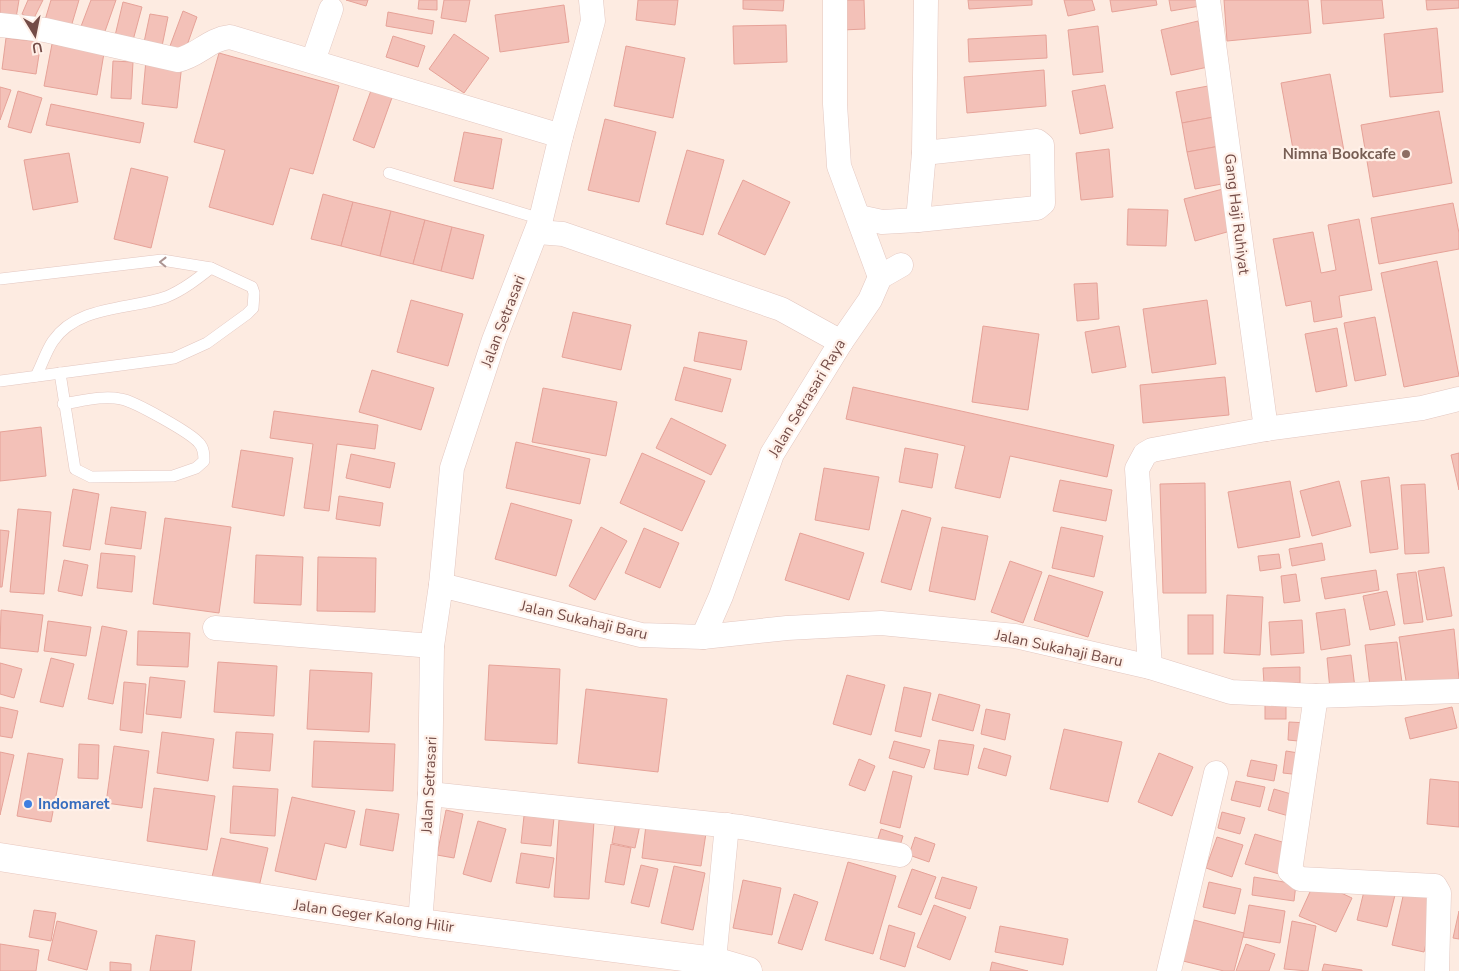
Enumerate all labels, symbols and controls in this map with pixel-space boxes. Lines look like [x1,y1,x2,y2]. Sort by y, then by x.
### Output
north arrow [10,10,60,60]
text: U [30,37,44,58]
place label: Nimna Bookcafe [1283,144,1396,164]
marker: Nimna Bookcafe [1400,148,1412,160]
street label: Gang Haji Ruhiyat [1220,152,1254,276]
one-way arrow [159,256,167,267]
street label: Jalan Setrasari [476,272,530,371]
street label: Jalan Setrasari Raya [763,335,850,462]
street label: Jalan Sukahaji Baru [518,595,649,644]
street label: Jalan Sukahaji Baru [992,625,1125,671]
street label: Jalan Setrasari [416,736,442,835]
place label: Indomaret [38,794,110,814]
marker: Indomaret [22,798,34,810]
street label: Jalan Geger Kalong Hilir [291,895,456,937]

